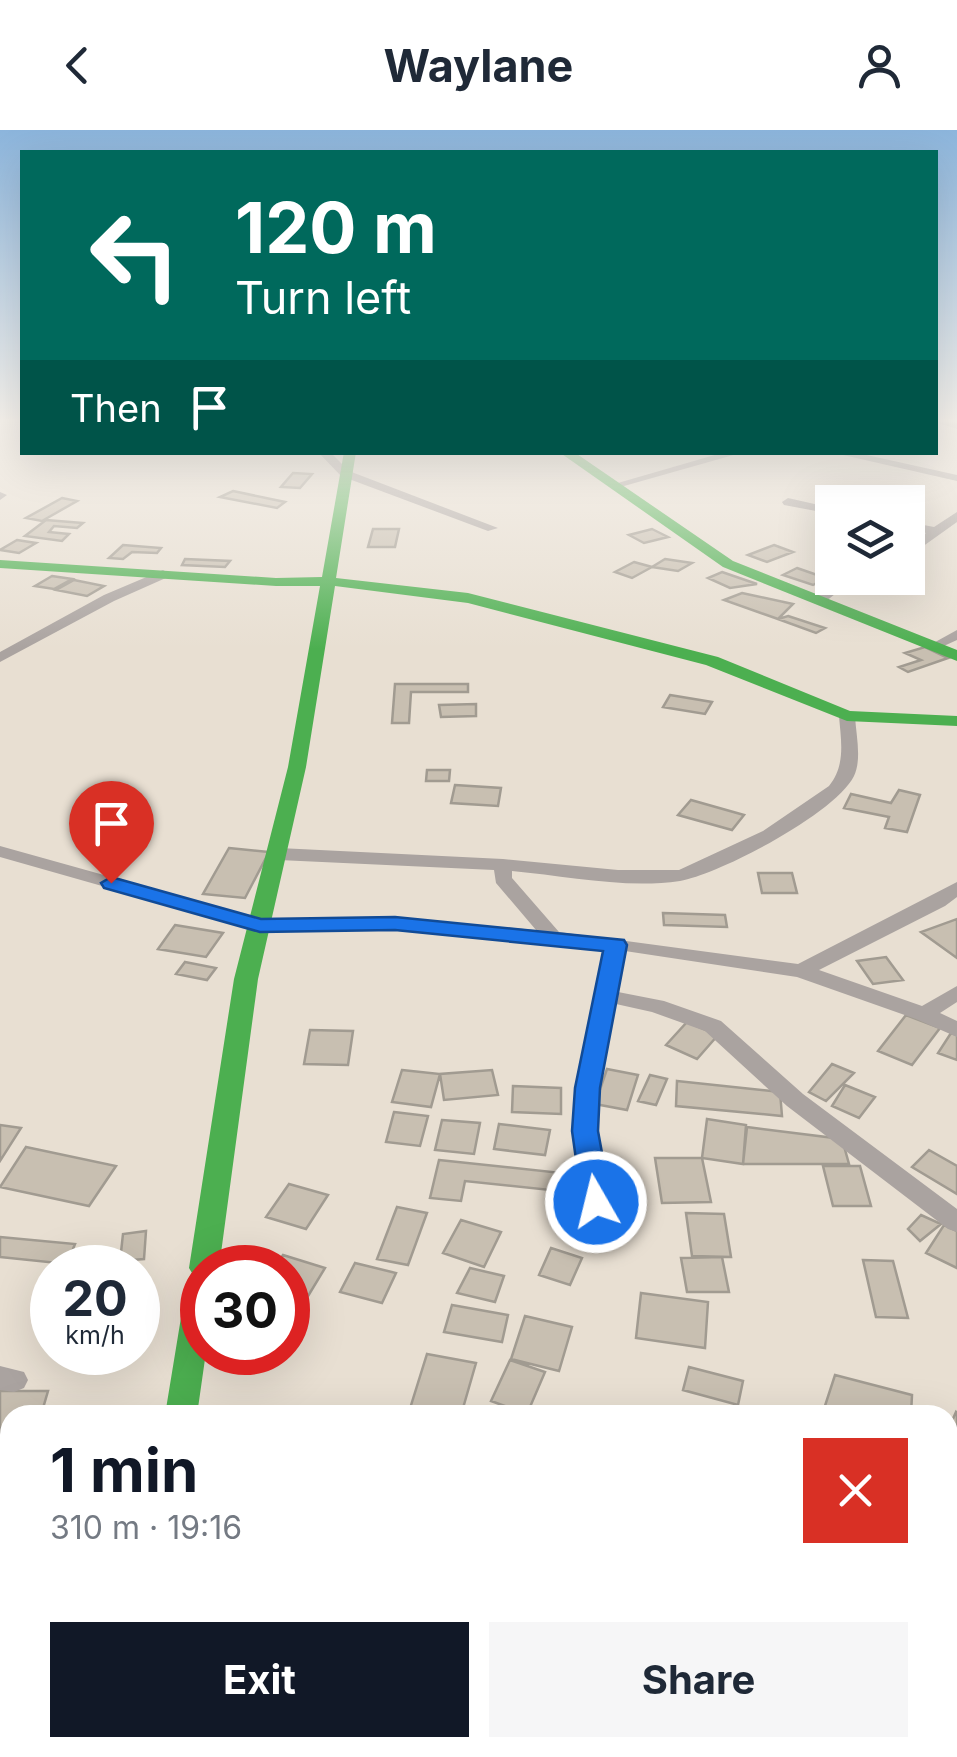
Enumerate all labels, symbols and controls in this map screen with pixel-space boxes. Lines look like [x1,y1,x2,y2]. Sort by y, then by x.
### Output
icon: back [50,38,105,93]
text: Waylane [384,38,573,93]
icon: person [852,38,907,93]
text: 120 m [235,185,437,270]
icon: left [70,190,200,320]
text: Turn left [235,270,411,325]
icon: arrive [182,380,237,435]
text: Then [70,385,162,431]
map controls [815,485,925,595]
button: layers [815,485,925,595]
pin [69,781,154,884]
icon: arrive [84,796,139,851]
position arrow [544,1150,648,1254]
speed limit sign: 30 [180,1245,310,1375]
text: 20 [62,1268,128,1328]
text: km/h [65,1320,125,1350]
text: 1 min [50,1434,198,1506]
button: close [803,1438,908,1543]
text: 310 m · 19:16 [50,1508,242,1547]
button: Exit [50,1622,469,1737]
button: Share [489,1622,908,1737]

